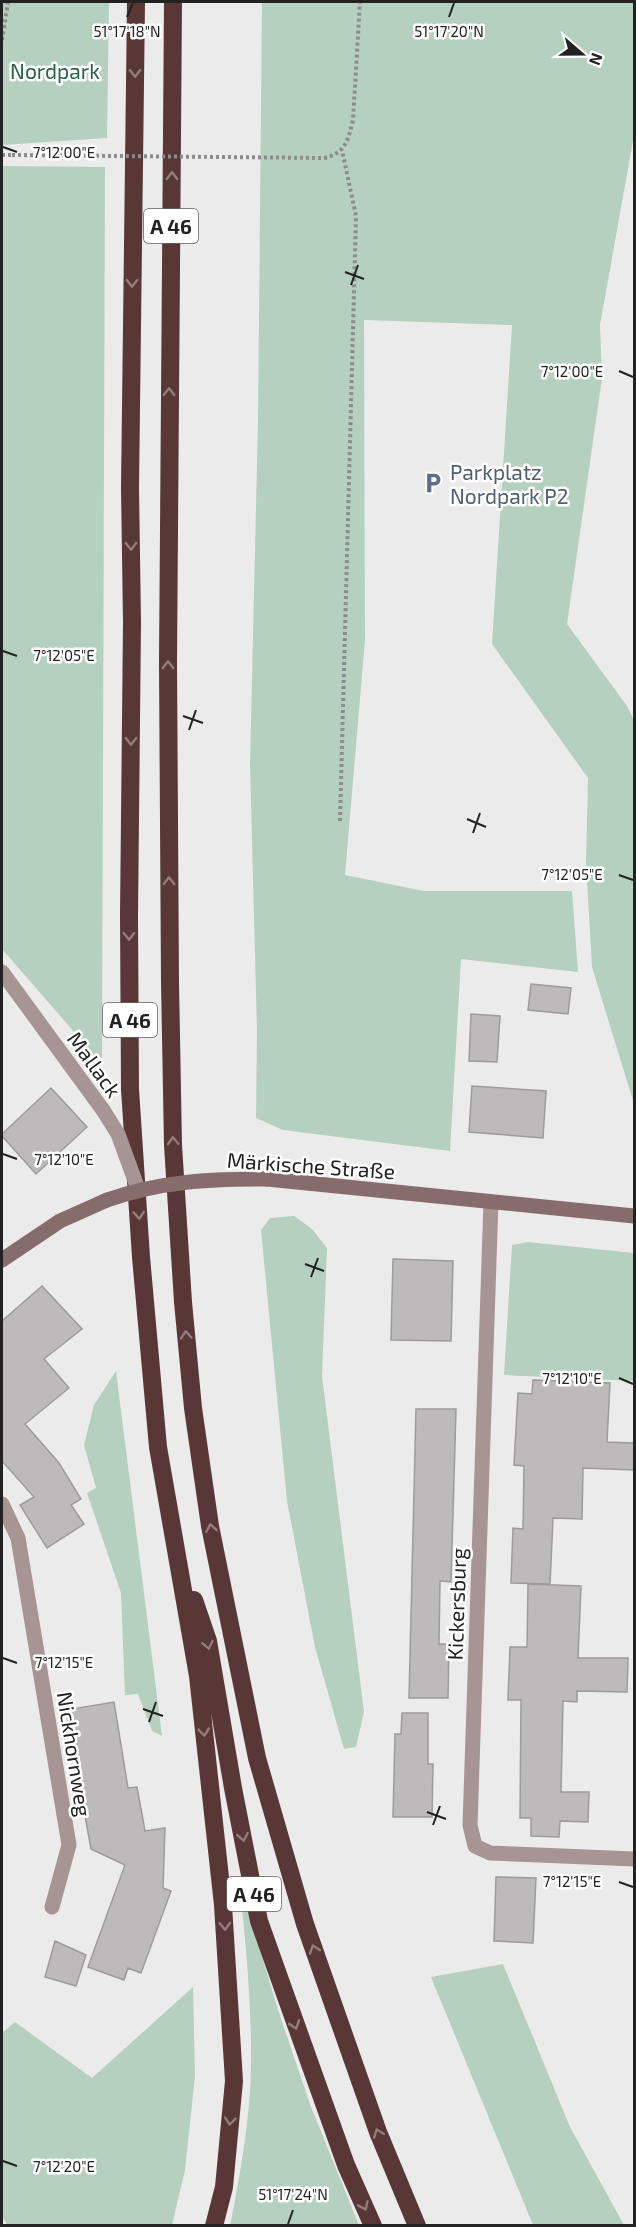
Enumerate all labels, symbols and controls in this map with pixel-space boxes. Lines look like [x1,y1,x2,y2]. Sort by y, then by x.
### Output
text: 51°17'18"N [93,22,161,40]
text: 51°17'20"N [414,22,484,40]
north arrow [552,24,612,84]
text: N [586,51,607,68]
park label: Nordpark [10,58,100,83]
one-way arrow [129,69,141,78]
text: 7°12'00"E [33,143,95,161]
one-way arrow [166,172,178,181]
road number: A 46 [144,209,198,243]
one-way arrow [126,278,138,287]
text: 7°12'00"E [541,362,603,380]
one-way arrow [163,388,176,397]
place label: Parkplatz Nordpark P2 [450,459,568,508]
parking icon: Parkplatz Nordpark P2 [421,471,445,495]
one-way arrow [125,542,137,551]
text: 7°12'05"E [33,646,95,664]
one-way arrow [162,661,174,670]
one-way arrow [125,737,137,746]
text: 7°12'05"E [541,865,603,883]
one-way arrow [162,877,175,886]
one-way arrow [123,932,135,941]
road number: A 46 [103,1003,157,1037]
street label: Mallack [63,1026,127,1102]
one-way arrow [167,1136,179,1145]
street label: Märkische Straße [226,1147,396,1183]
text: 7°12'10"E [34,1150,94,1168]
one-way arrow [132,1210,145,1219]
one-way arrow [180,1330,193,1340]
text: 7°12'10"E [542,1369,602,1387]
one-way arrow [205,1524,217,1533]
street label: Kickersburg [442,1547,470,1661]
one-way arrow [201,1640,214,1650]
text: 7°12'15"E [35,1653,93,1671]
street label: Nickhornweg [53,1690,97,1818]
one-way arrow [197,1728,210,1737]
one-way arrow [236,1832,249,1842]
text: 7°12'15"E [543,1872,601,1890]
road number: A 46 [227,1877,281,1911]
one-way arrow [218,1922,231,1931]
one-way arrow [308,1944,321,1955]
one-way arrow [287,2019,300,2029]
one-way arrow [224,2116,237,2125]
one-way arrow [373,2128,385,2139]
text: 7°12'20"E [33,2157,95,2175]
text: 51°17'24"N [258,2185,328,2203]
one-way arrow [357,2200,369,2211]

